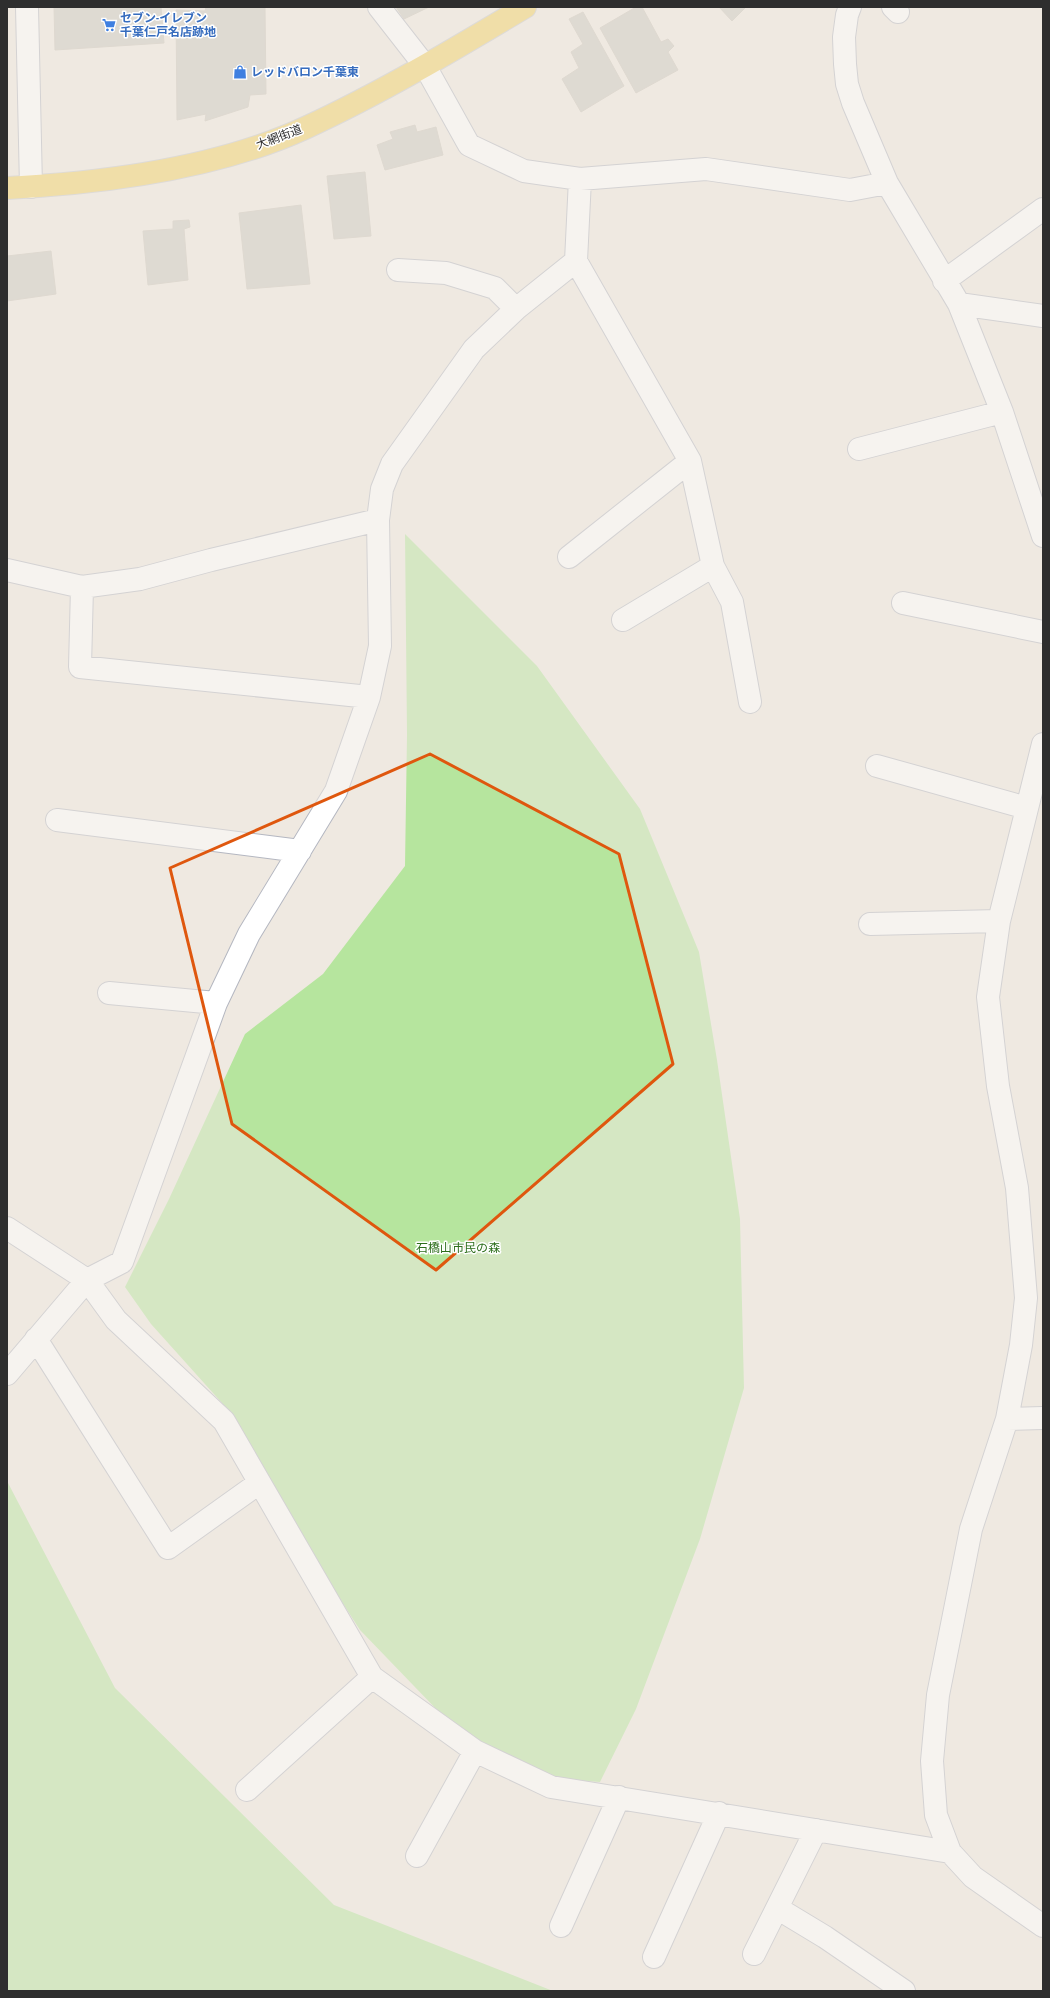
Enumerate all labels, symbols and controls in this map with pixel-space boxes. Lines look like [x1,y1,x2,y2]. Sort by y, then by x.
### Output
place label: セブン-イレブン 千葉仁戸名店跡地 [120,11,216,39]
supermarket icon: セブン-イレブン 千葉仁戸名店跡地 [101,17,117,33]
shop icon: レッドバロン千葉東 [232,64,248,80]
place label: レッドバロン千葉東 [251,65,359,79]
street label: 大網街道 [254,122,304,152]
park label: 石橋山市民の森 [416,1241,500,1255]

